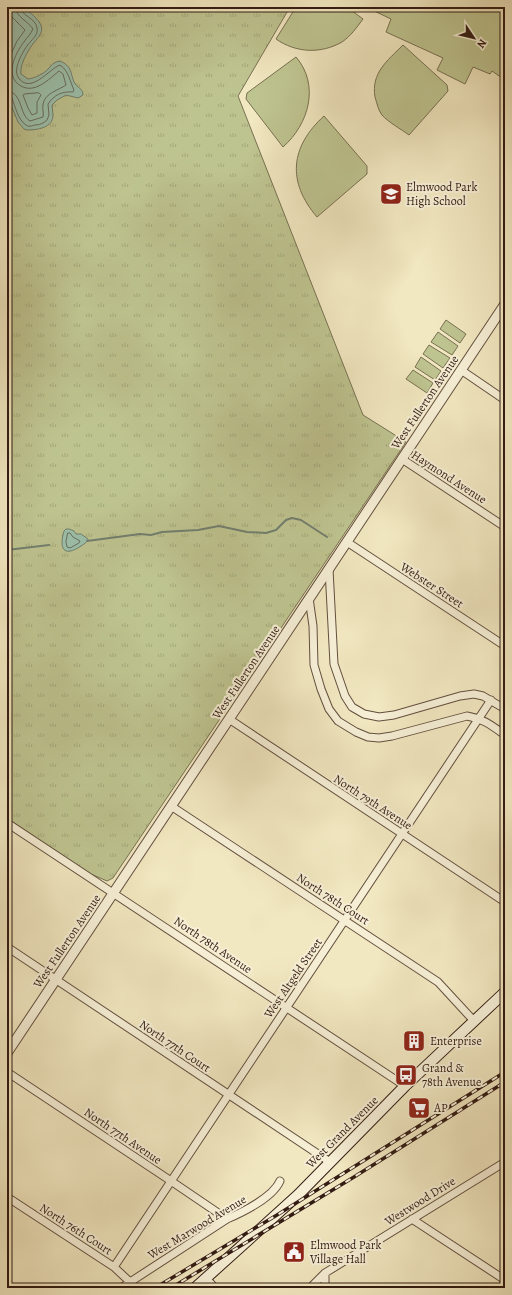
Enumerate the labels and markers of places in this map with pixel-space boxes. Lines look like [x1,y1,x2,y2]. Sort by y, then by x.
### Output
place label: Elmwood Park High School [406,179,477,209]
school or university icon: Elmwood Park High School [378,181,404,207]
building icon: Enterprise [401,1028,427,1054]
place label: Enterprise [430,1033,482,1049]
place label: Grand & 78th Avenue [422,1060,481,1090]
bus stop icon: Grand & 78th Avenue [393,1062,419,1088]
supermarket icon: AP [406,1095,432,1121]
place label: AP [433,1100,448,1116]
place label: Elmwood Park Village Hall [309,1237,381,1267]
public building icon: Elmwood Park Village Hall [281,1239,307,1265]

